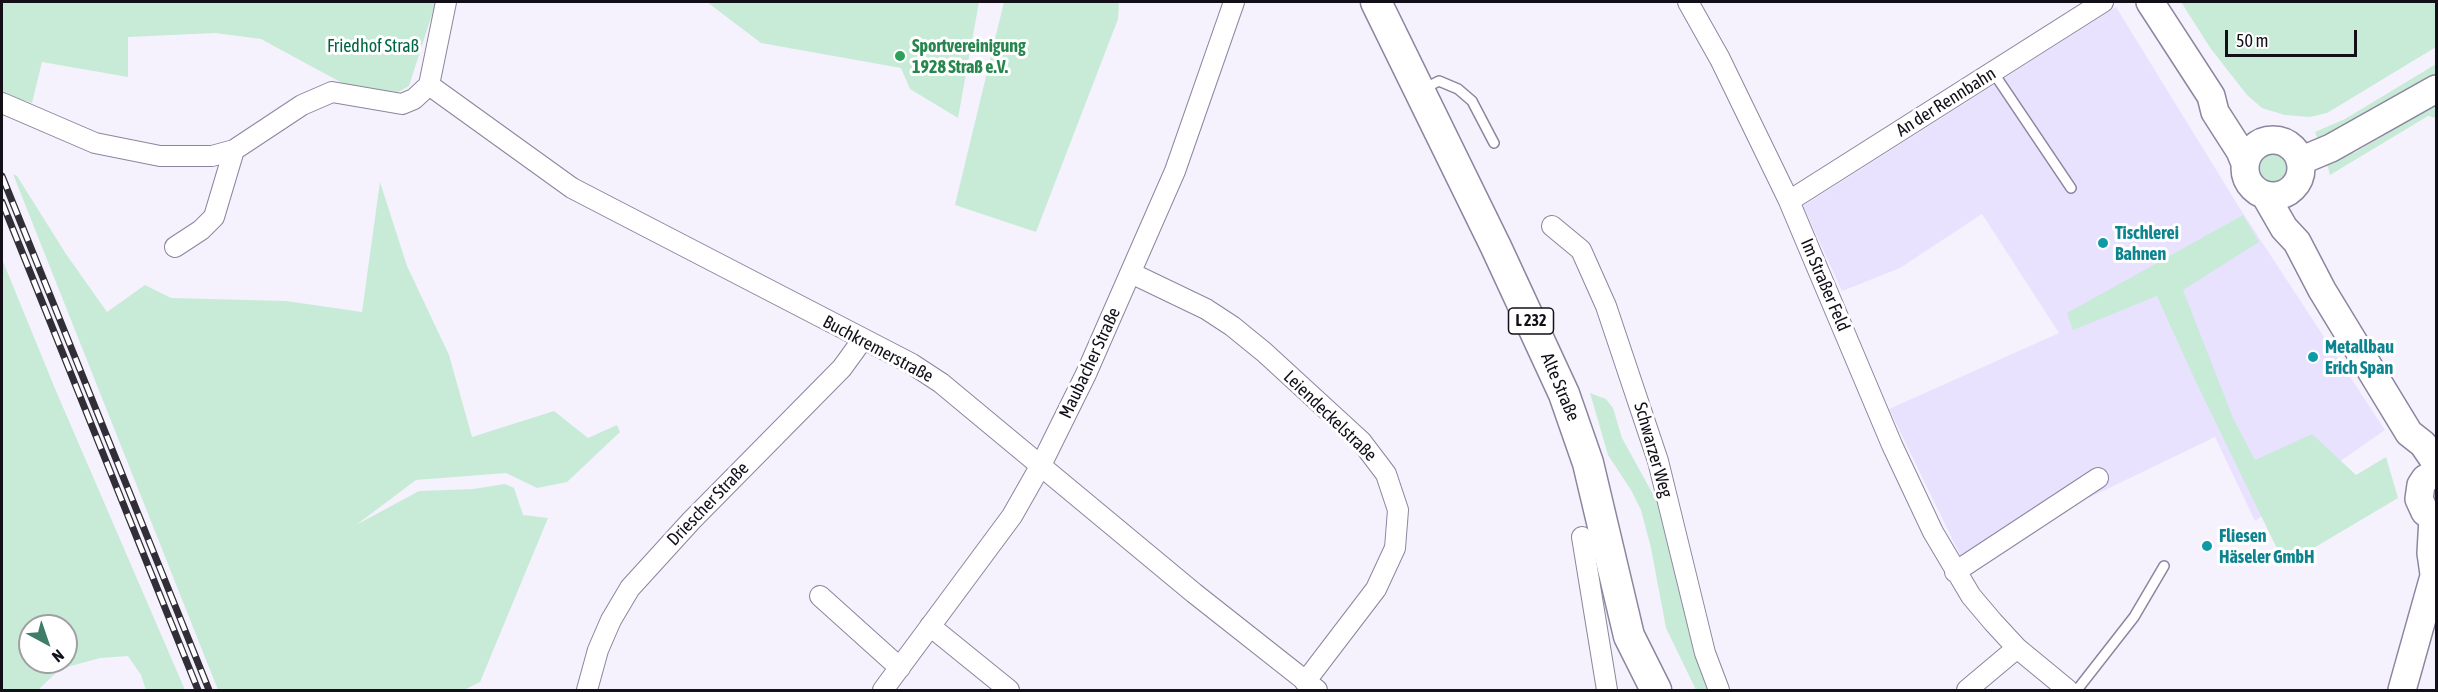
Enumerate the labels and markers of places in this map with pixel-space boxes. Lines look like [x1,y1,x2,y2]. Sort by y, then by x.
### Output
place label: Sportvereinigung 1928 Straß e.V. [912,35,1026,78]
marker: Sportvereinigung 1928 Straß e.V. [893,49,907,63]
place label: Tischlerei Bahnen [2115,222,2179,264]
marker: Tischlerei Bahnen [2096,236,2110,250]
place label: Metallbau Erich Span [2325,336,2394,378]
marker: Metallbau Erich Span [2306,350,2320,364]
place label: Fliesen Häseler GmbH [2219,525,2314,568]
marker: Fliesen Häseler GmbH [2200,539,2214,553]

